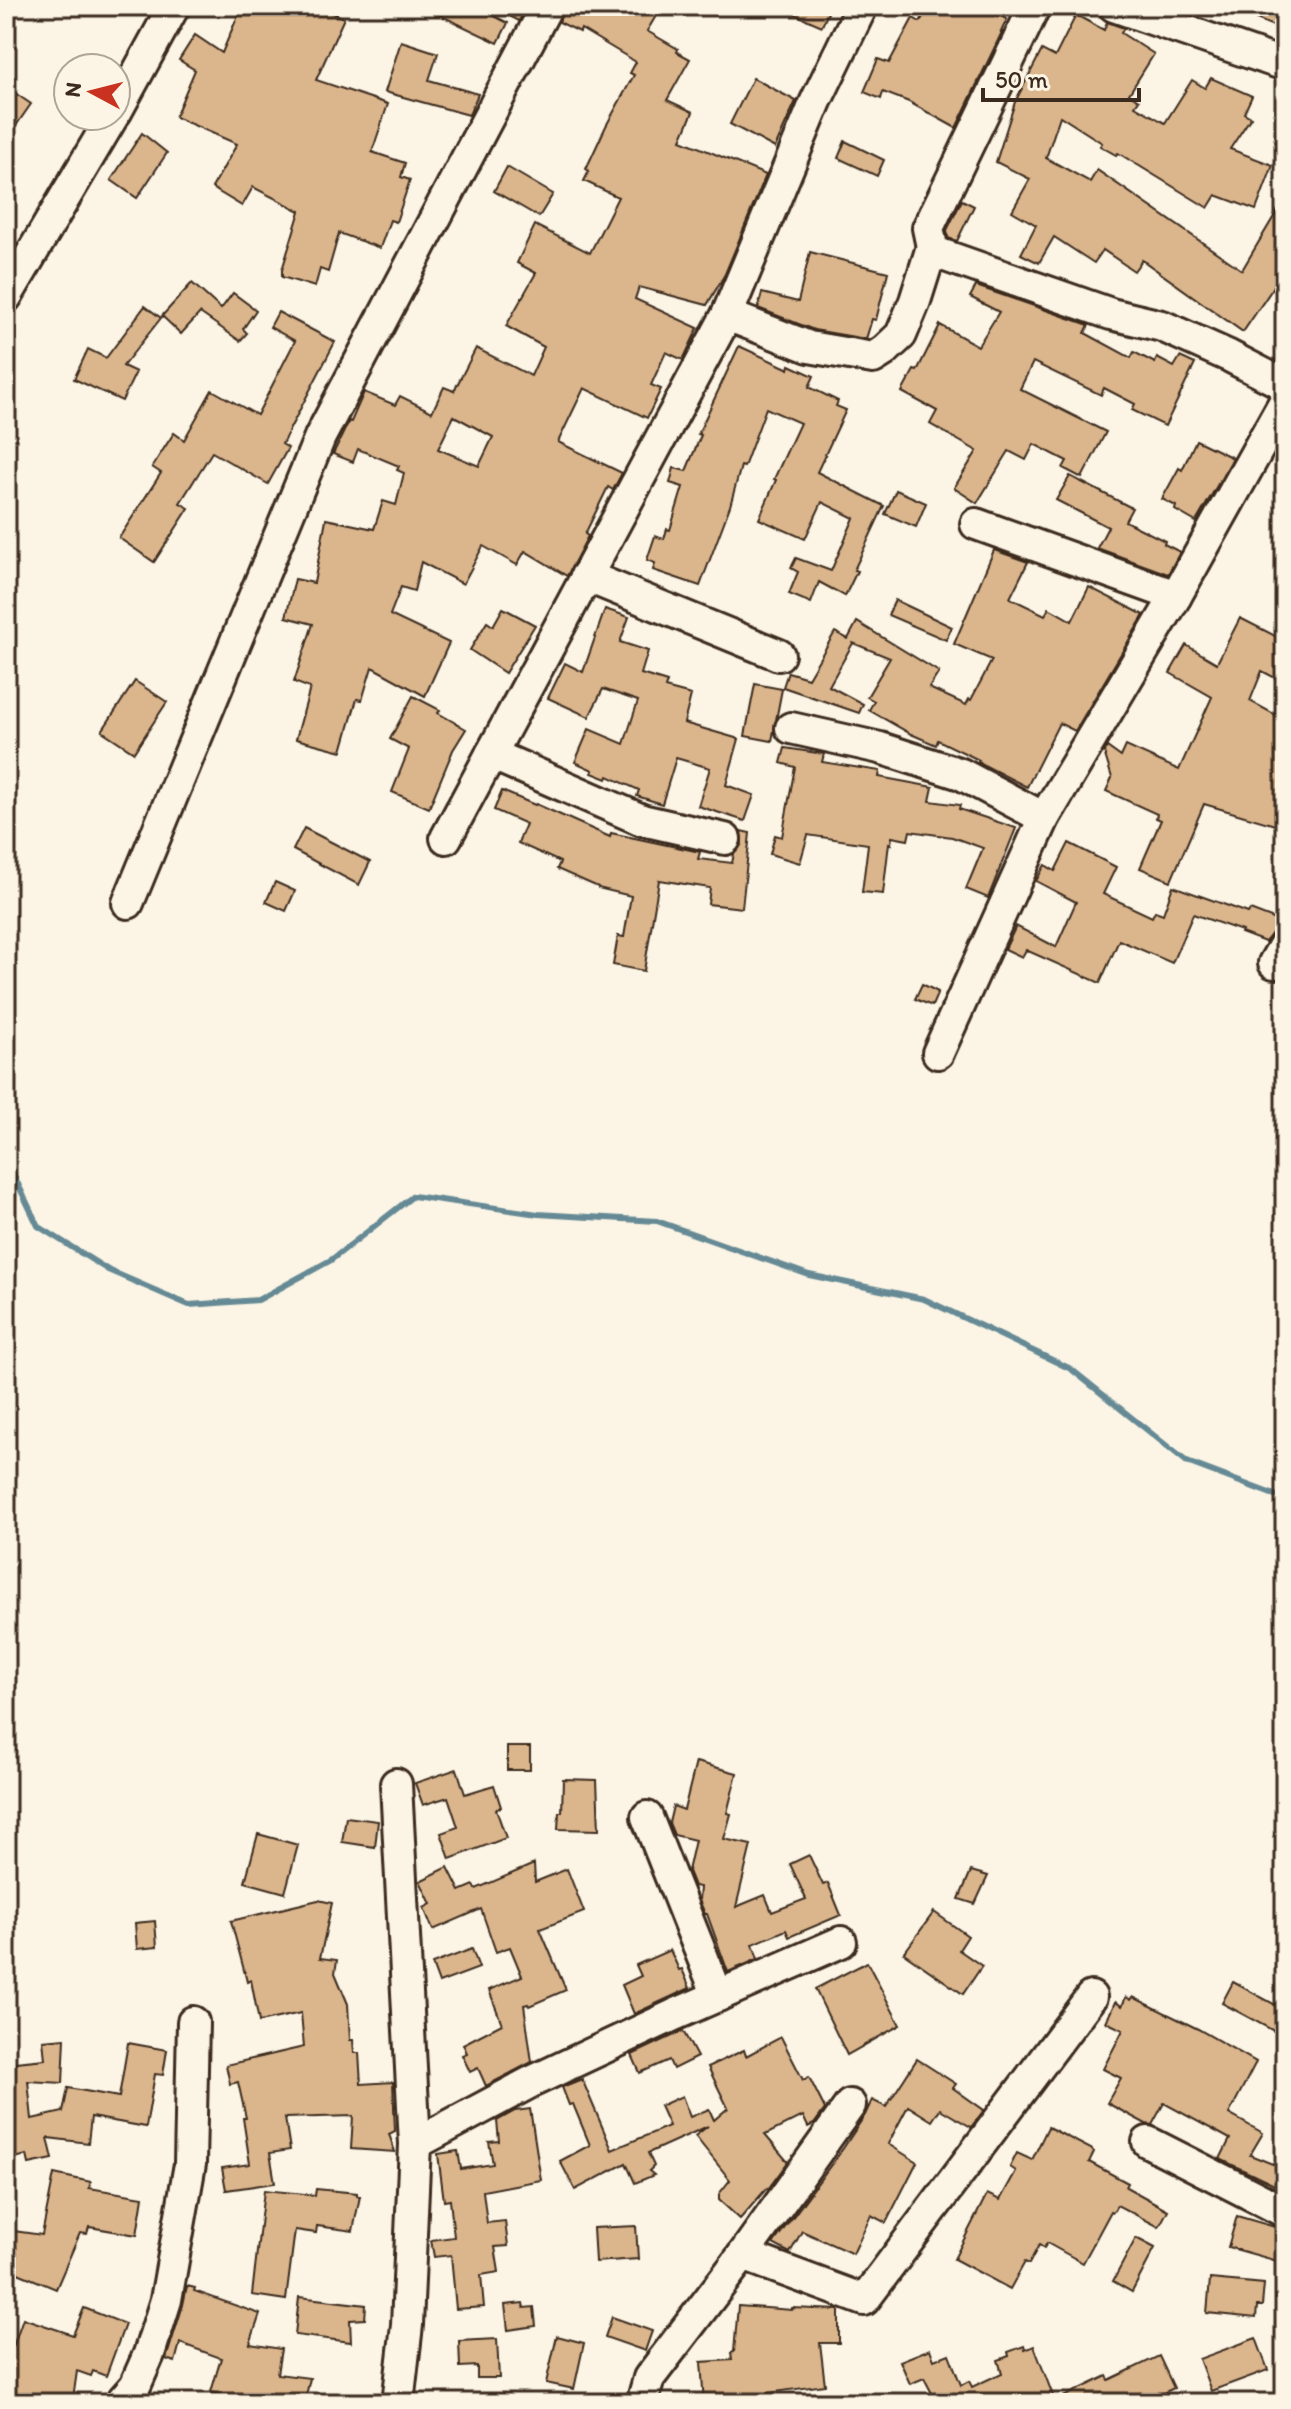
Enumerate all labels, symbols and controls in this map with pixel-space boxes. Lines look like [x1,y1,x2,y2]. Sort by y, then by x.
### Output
north arrow [52,52,132,132]
scale bar [983,52,1139,102]
text: 50 m [995,65,1048,94]
text: N [58,81,87,99]

